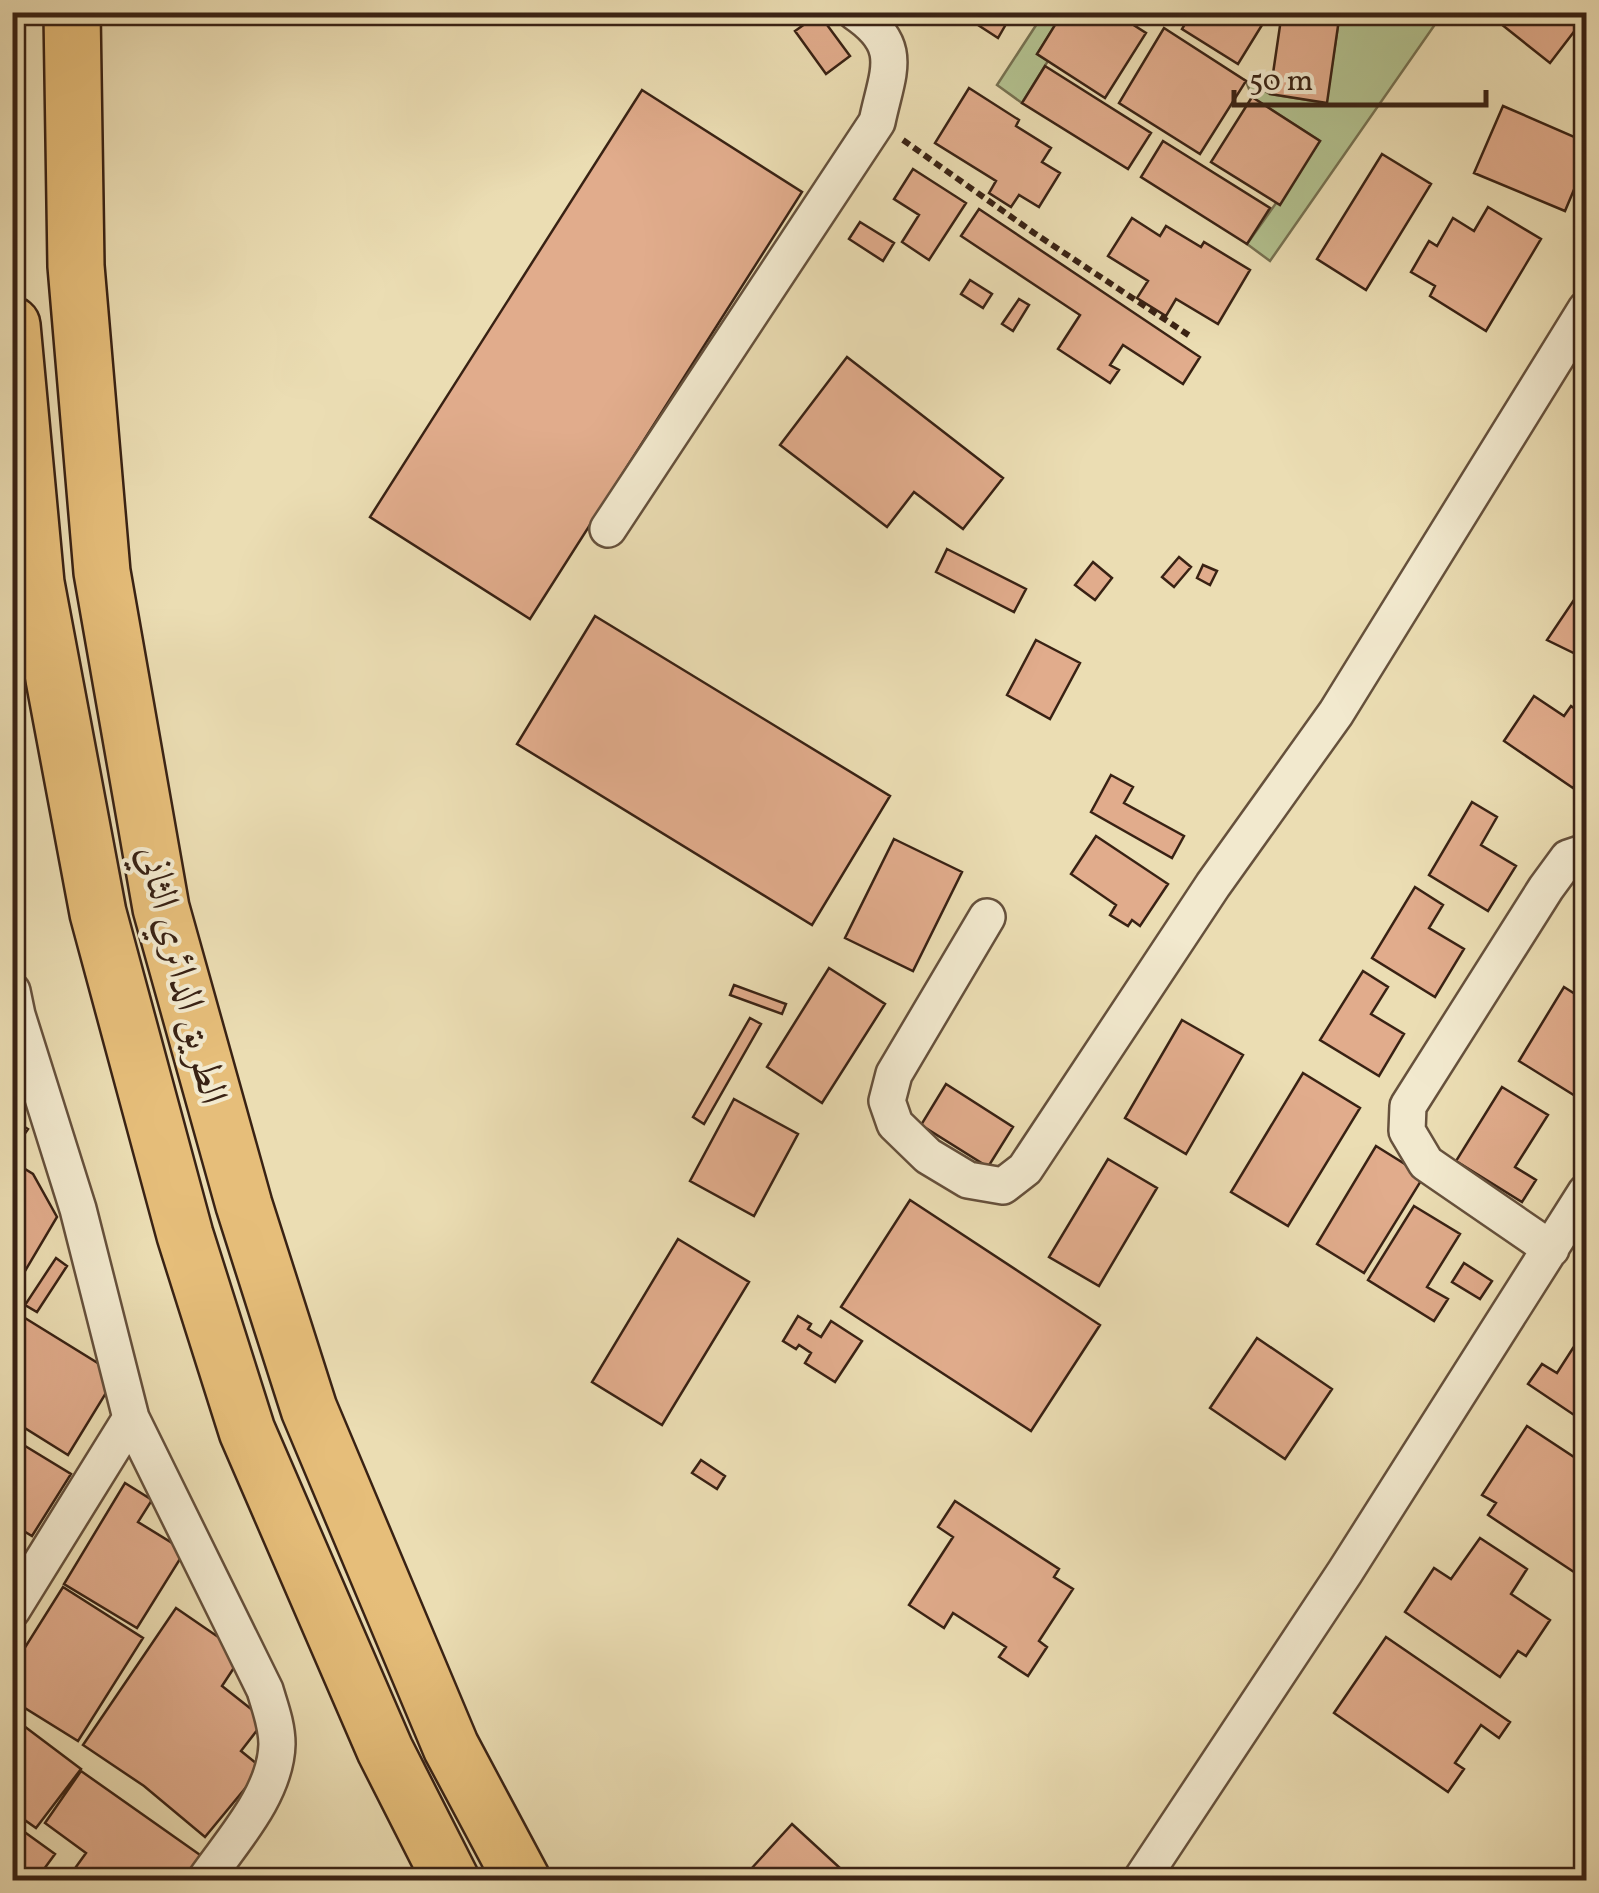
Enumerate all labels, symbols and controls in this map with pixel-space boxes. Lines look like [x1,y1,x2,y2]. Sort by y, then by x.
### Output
scale bar [1234,45,1486,107]
text: 50 m [1249,61,1313,103]
street label: الطريق الدائري الثاني [120,840,239,1110]

